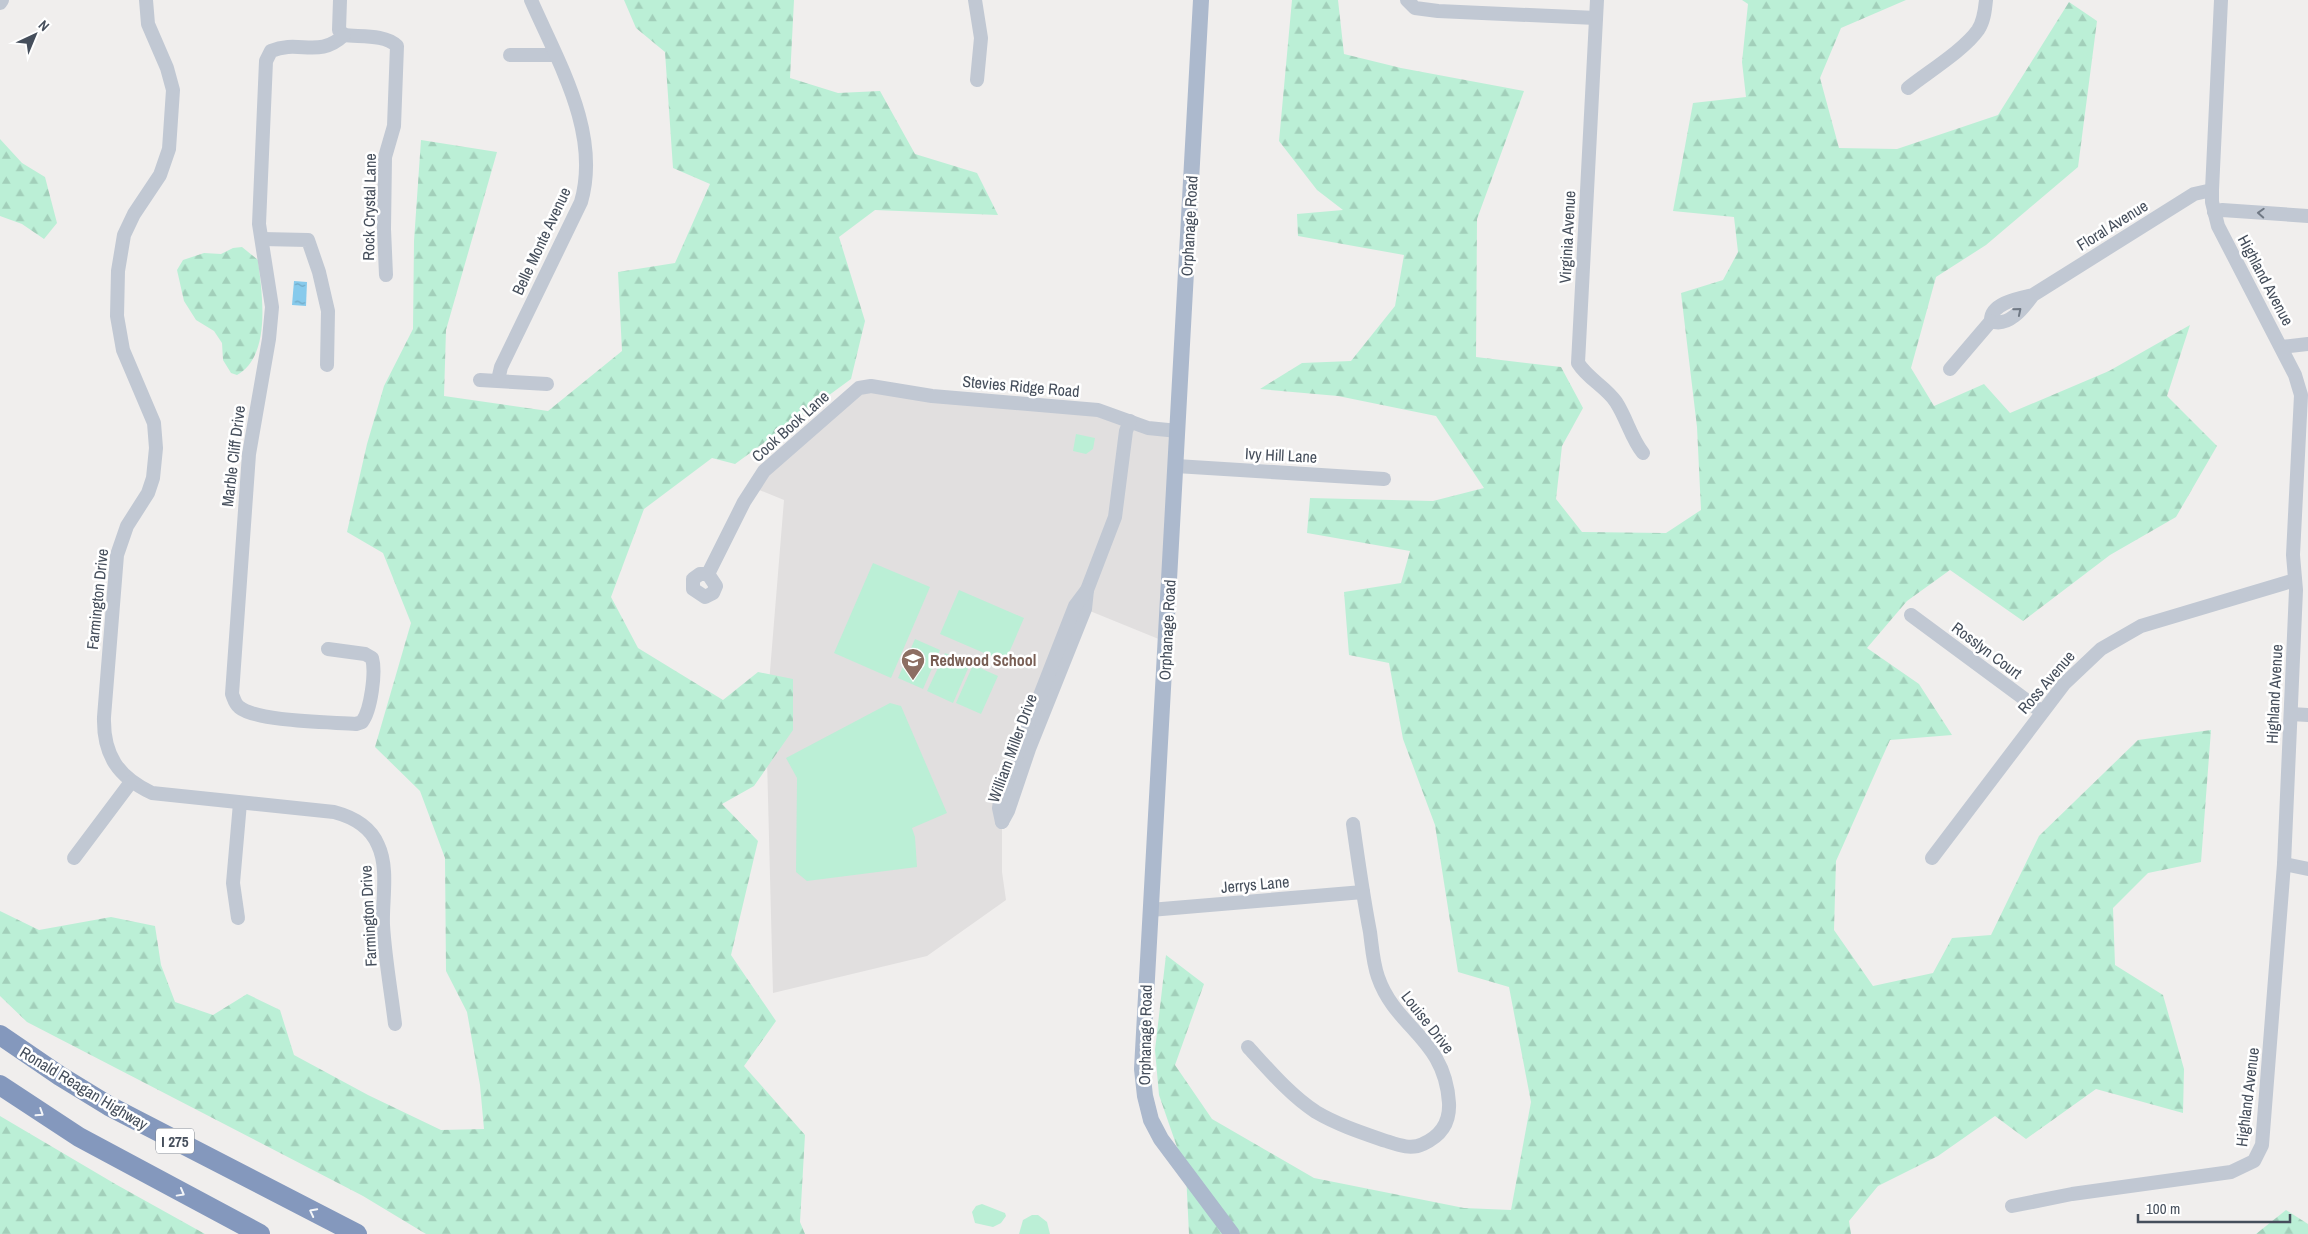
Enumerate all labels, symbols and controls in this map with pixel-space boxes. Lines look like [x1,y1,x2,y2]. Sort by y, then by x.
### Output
north arrow [10,10,60,60]
text: N [35,16,53,35]
street label: Rock Crystal Lane [357,153,381,261]
street label: Orphanage Road [1175,175,1203,277]
street label: Belle Monte Avenue [506,184,576,298]
street label: Virginia Avenue [1554,190,1580,284]
street label: Floral Avenue [2072,194,2152,256]
one-way arrow [2257,207,2265,218]
street label: Highland Avenue [2233,231,2299,329]
one-way arrow [2012,309,2021,317]
street label: Stevies Ridge Road [962,370,1080,402]
street label: Cook Book Lane [747,385,833,467]
street label: Marble Cliff Drive [216,404,250,508]
street label: Ivy Hill Lane [1244,442,1318,468]
street label: Farmington Drive [81,547,113,651]
street label: Orphanage Road [1153,579,1181,681]
street label: Rosslyn Court [1947,616,2027,684]
street label: Highland Avenue [2260,644,2288,744]
street label: Ross Avenue [2012,646,2080,718]
school or university icon: Redwood School [900,647,926,681]
place label: Redwood School [930,649,1036,671]
street label: William Miller Drive [982,690,1042,806]
street label: Farmington Drive [354,865,382,967]
street label: Jerrys Lane [1220,870,1290,898]
street label: Orphanage Road [1133,984,1157,1086]
street label: Louise Drive [1396,986,1460,1058]
street label: Ronald Reagan Highway [16,1041,153,1135]
street label: Highland Avenue [2230,1046,2264,1148]
one-way arrow [34,1107,44,1116]
road number: I 275 [156,1128,194,1154]
one-way arrow [176,1187,185,1197]
scale bar [2138,1192,2290,1224]
text: 100 m [2146,1198,2180,1219]
one-way arrow [309,1208,318,1218]

